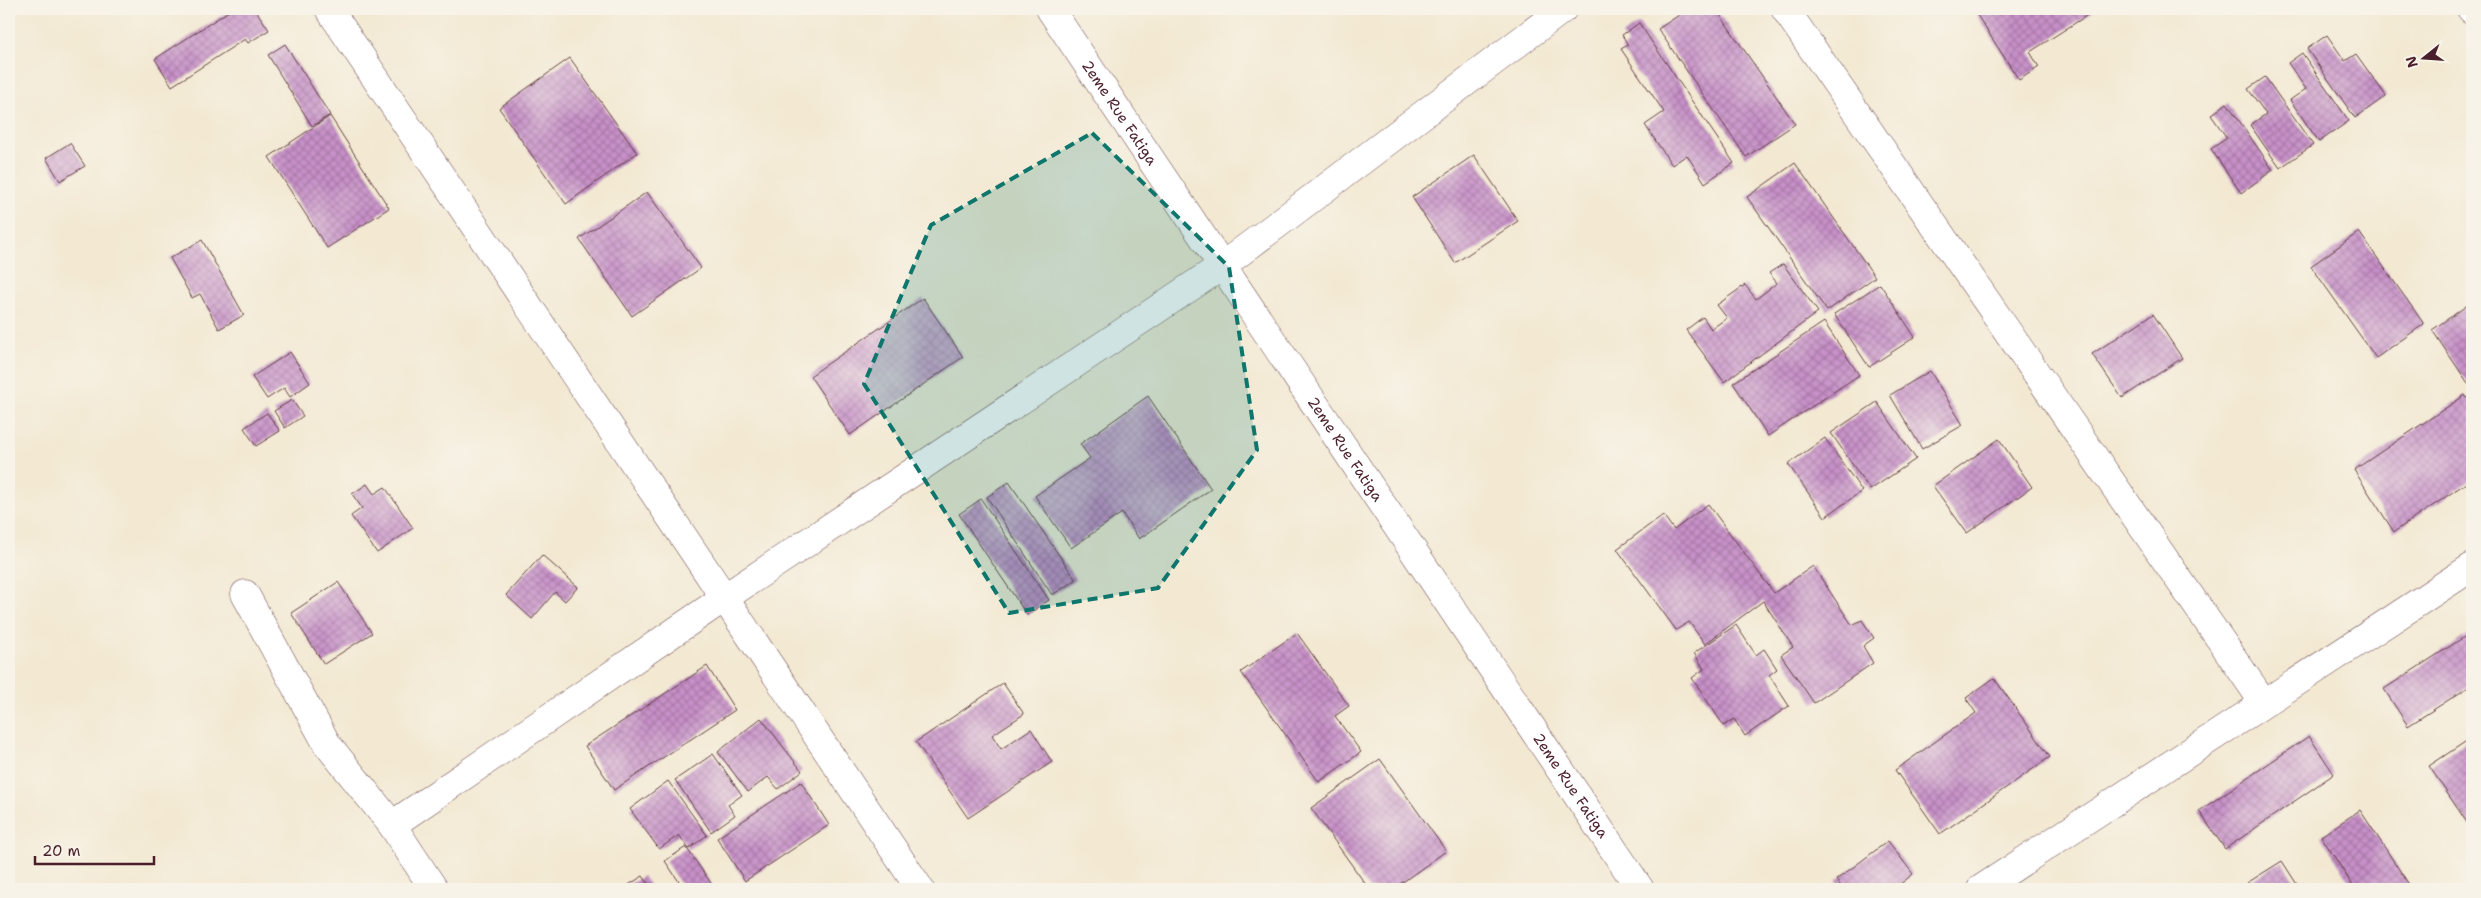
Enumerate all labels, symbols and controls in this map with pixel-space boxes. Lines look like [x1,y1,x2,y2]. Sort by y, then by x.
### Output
north arrow [2398,32,2448,82]
text: N [2401,54,2422,70]
street label: 2eme Rue Fatiga [1077,56,1162,170]
street label: 2eme Rue Fatiga [1303,393,1388,506]
street label: 2eme Rue Fatiga [1528,729,1613,843]
scale bar [35,833,154,865]
text: 20 m [42,841,81,861]

